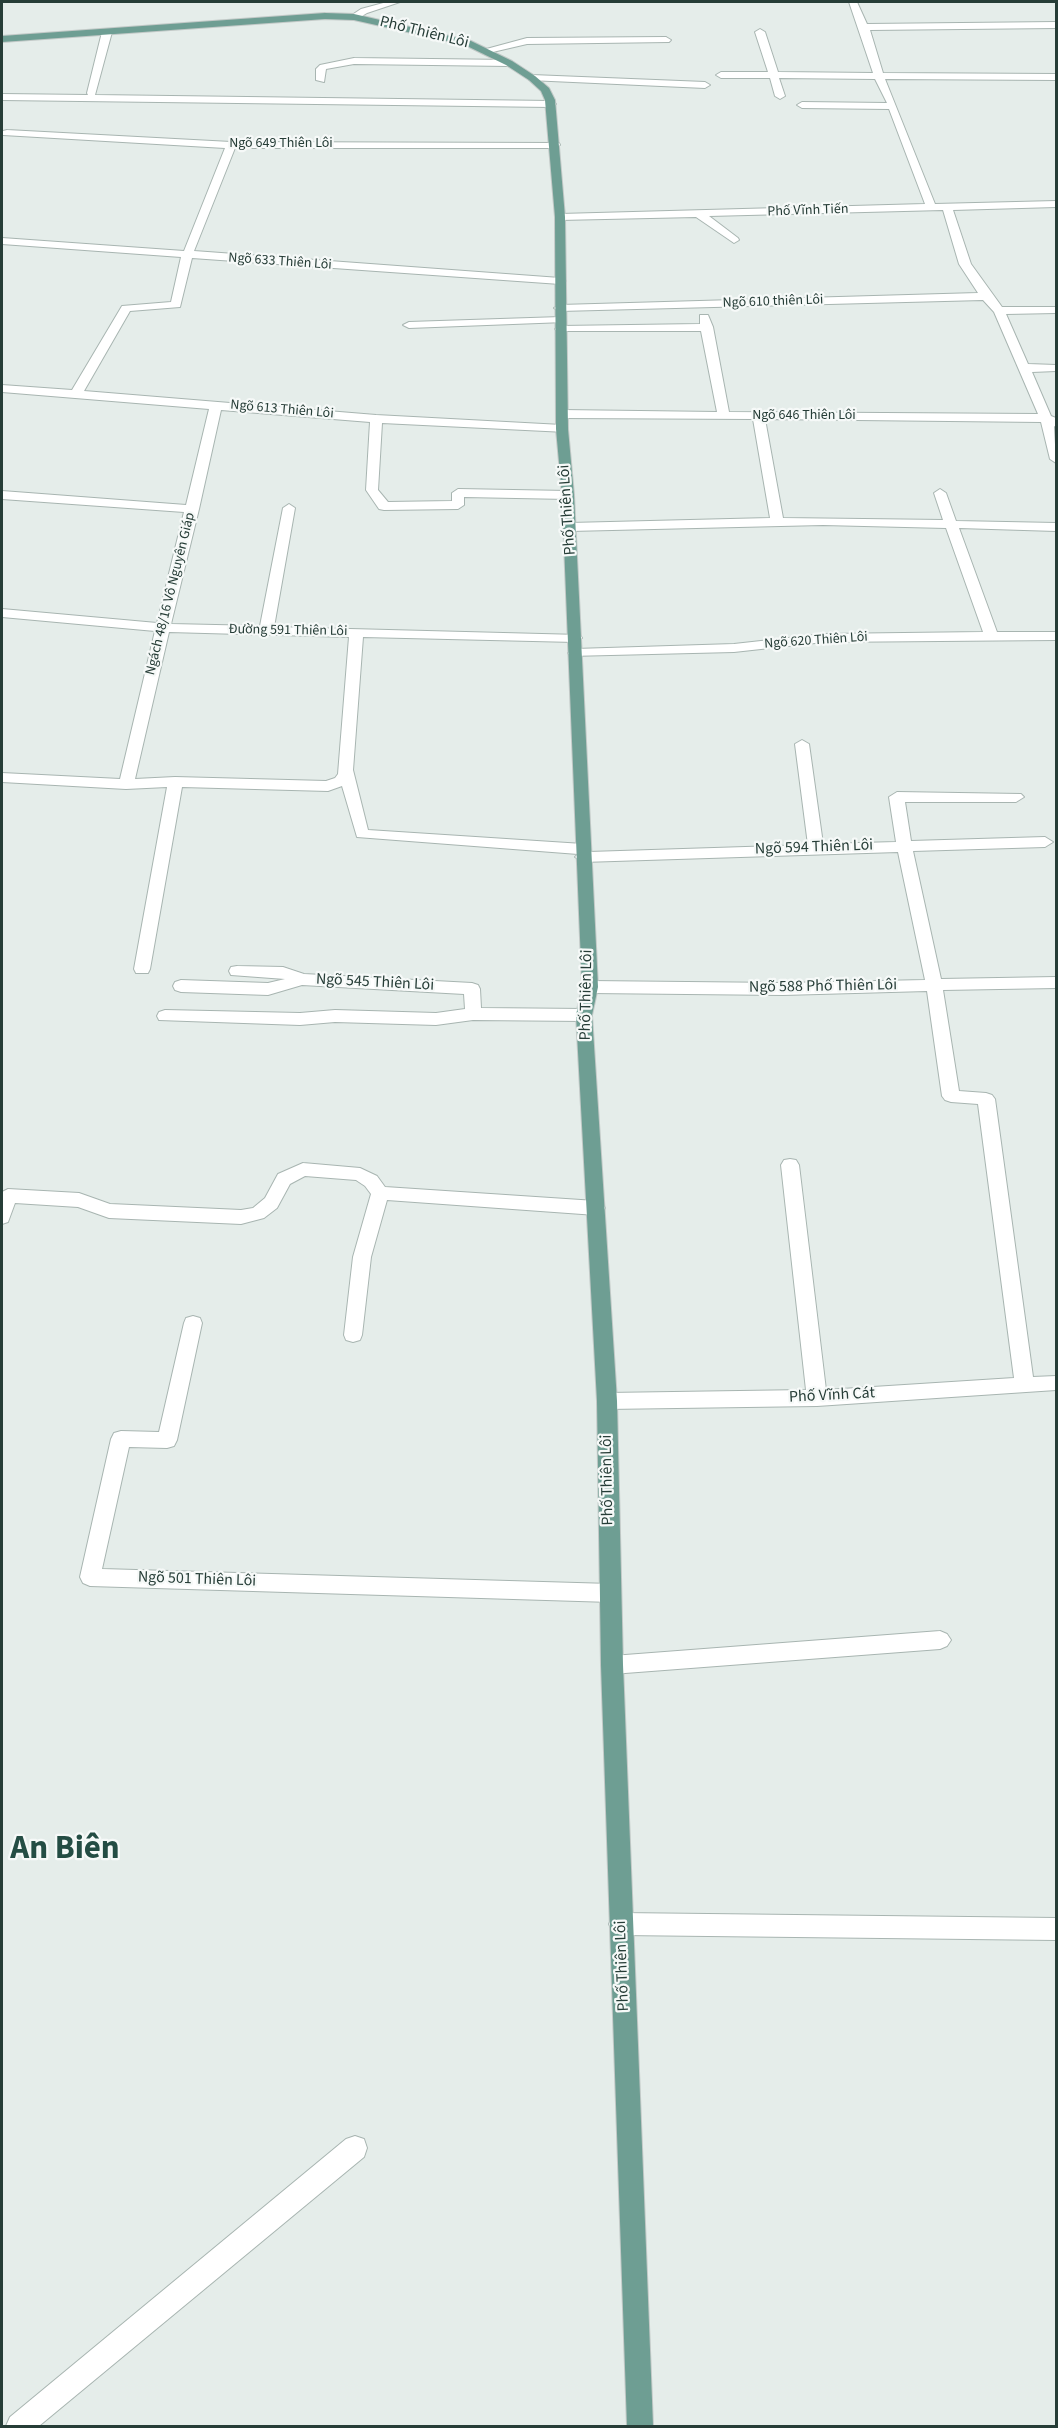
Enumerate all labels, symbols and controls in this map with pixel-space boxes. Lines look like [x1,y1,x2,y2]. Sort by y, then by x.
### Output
street label: Phố Thiên Lôi [378,13,470,53]
street label: Ngõ 649 Thiên Lôi [229,136,333,152]
street label: Phố Vĩnh Tiến [767,201,849,221]
street label: Ngõ 633 Thiên Lôi [228,250,332,274]
street label: Ngõ 610 thiên Lôi [722,292,824,312]
street label: Ngõ 613 Thiên Lôi [230,397,334,423]
street label: Ngõ 646 Thiên Lôi [752,408,856,424]
street label: Phố Thiên Lôi [555,464,581,556]
street label: Ngách 48/16 Vô Nguyên Giáp [143,511,199,677]
street label: Đường 591 Thiên Lôi [228,622,348,640]
street label: Ngõ 620 Thiên Lôi [764,629,868,653]
street label: Ngõ 594 Thiên Lôi [754,836,874,860]
street label: Phố Thiên Lôi [577,949,597,1041]
street label: Ngõ 545 Thiên Lôi [315,970,435,996]
street label: Ngõ 588 Phố Thiên Lôi [749,976,897,998]
street label: Phố Vĩnh Cát [789,1384,875,1408]
street label: Phố Thiên Lôi [598,1434,618,1526]
street label: Ngõ 501 Thiên Lôi [137,1568,257,1592]
district label: An Biên [10,1831,120,1871]
street label: Phố Thiên Lôi [612,1920,634,2012]

